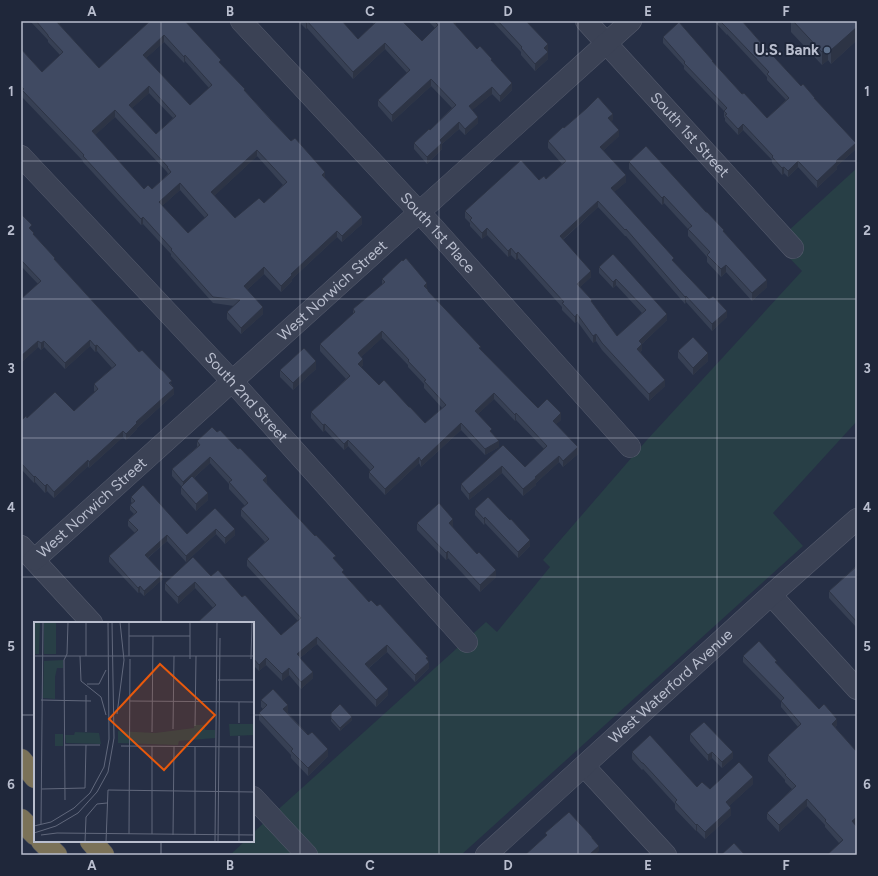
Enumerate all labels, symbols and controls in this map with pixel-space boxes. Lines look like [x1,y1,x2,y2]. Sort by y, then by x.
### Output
text: A [87,4,97,19]
text: B [226,4,234,19]
text: C [365,4,375,19]
text: D [503,4,513,19]
text: E [644,4,652,19]
text: F [782,4,790,19]
place label: U.S. Bank [755,41,819,59]
marker: U.S. Bank [822,45,832,55]
text: 1 [8,84,14,99]
text: 1 [864,84,870,99]
street label: South 1st Street [646,89,733,181]
street label: South 1st Place [396,189,479,277]
text: 2 [7,223,15,238]
text: 2 [863,223,871,238]
street label: West Norwich Street [274,236,391,345]
street label: South 2nd Street [201,348,292,446]
text: 3 [7,361,15,376]
text: 3 [863,361,871,376]
street label: West Norwich Street [33,453,151,562]
text: 4 [7,500,15,515]
text: 4 [863,500,871,515]
inset map [34,622,254,842]
street label: West Waterford Avenue [605,625,736,748]
text: 5 [7,639,15,654]
text: 5 [863,639,871,654]
text: 6 [7,777,15,792]
text: 6 [863,777,871,792]
text: A [87,858,97,873]
text: B [226,858,234,873]
text: C [365,858,375,873]
text: D [503,858,513,873]
text: E [644,858,652,873]
text: F [782,858,790,873]

